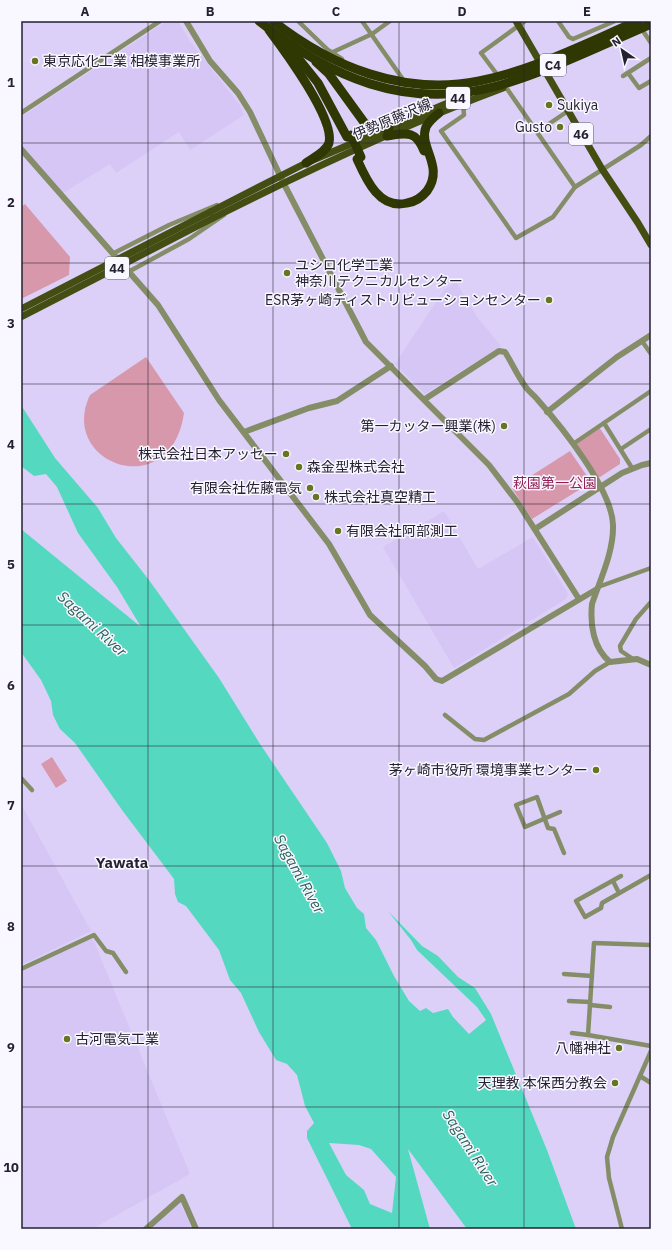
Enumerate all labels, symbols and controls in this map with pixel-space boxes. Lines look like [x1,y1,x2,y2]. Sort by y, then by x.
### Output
text: A [81,3,90,20]
text: B [206,3,215,20]
text: C [332,3,341,20]
text: D [457,3,467,20]
text: E [583,3,591,20]
north arrow [602,30,642,70]
text: N [609,34,624,50]
place label: 東京応化工業 相模事業所 [43,52,200,70]
road number: C4 [540,54,566,76]
marker: 東京応化工業 相模事業所 [30,56,40,66]
text: 1 [7,74,15,91]
road number: 44 [446,87,470,109]
street label: 伊勢原藤沢線 [350,94,434,144]
place label: Sukiya [557,96,599,114]
marker: Sukiya [544,100,554,110]
place label: Gusto [515,118,552,136]
marker: Gusto [555,122,565,132]
road number: 46 [569,123,593,145]
text: 2 [7,194,15,211]
place label: ユシロ化学工業 神奈川テクニカルセンター [295,256,463,290]
road number: 44 [105,257,129,279]
marker: ユシロ化学工業 神奈川テクニカルセンター [282,268,292,278]
place label: ESR茅ヶ崎ディストリビューションセンター [265,291,541,309]
marker: ESR茅ヶ崎ディストリビューションセンター [544,295,554,305]
text: 3 [7,315,15,332]
place label: 第一カッター興業(株) [361,417,496,435]
marker: 第一カッター興業(株) [499,421,509,431]
text: 4 [7,436,15,453]
place label: 株式会社日本アッセー [138,445,278,463]
marker: 株式会社日本アッセー [281,449,291,459]
place label: 森金型株式会社 [307,458,405,476]
marker: 森金型株式会社 [294,462,304,472]
park label: 萩園第一公園 [513,474,597,492]
place label: 有限会社佐藤電気 [190,479,302,497]
marker: 有限会社佐藤電気 [305,483,315,493]
place label: 株式会社真空精工 [324,488,436,506]
marker: 株式会社真空精工 [311,492,321,502]
place label: 有限会社阿部測工 [346,522,458,540]
marker: 有限会社阿部測工 [333,526,343,536]
text: 5 [7,556,15,573]
water label: Sagami River [54,587,131,661]
text: 6 [7,677,15,694]
place label: 茅ヶ崎市役所 環境事業センター [389,761,588,779]
marker: 茅ヶ崎市役所 環境事業センター [591,765,601,775]
text: 7 [7,797,15,814]
water label: Sagami River [270,831,329,917]
district label: Yawata [96,853,149,872]
text: 8 [7,918,15,935]
place label: 古河電気工業 [75,1030,159,1048]
marker: 古河電気工業 [62,1034,72,1044]
text: 9 [7,1039,15,1056]
place label: 八幡神社 [555,1039,611,1057]
marker: 八幡神社 [614,1043,624,1053]
place label: 天理教 本保西分教会 [478,1074,607,1092]
marker: 天理教 本保西分教会 [610,1078,620,1088]
water label: Sagami River [439,1106,503,1190]
text: 10 [3,1159,19,1176]

